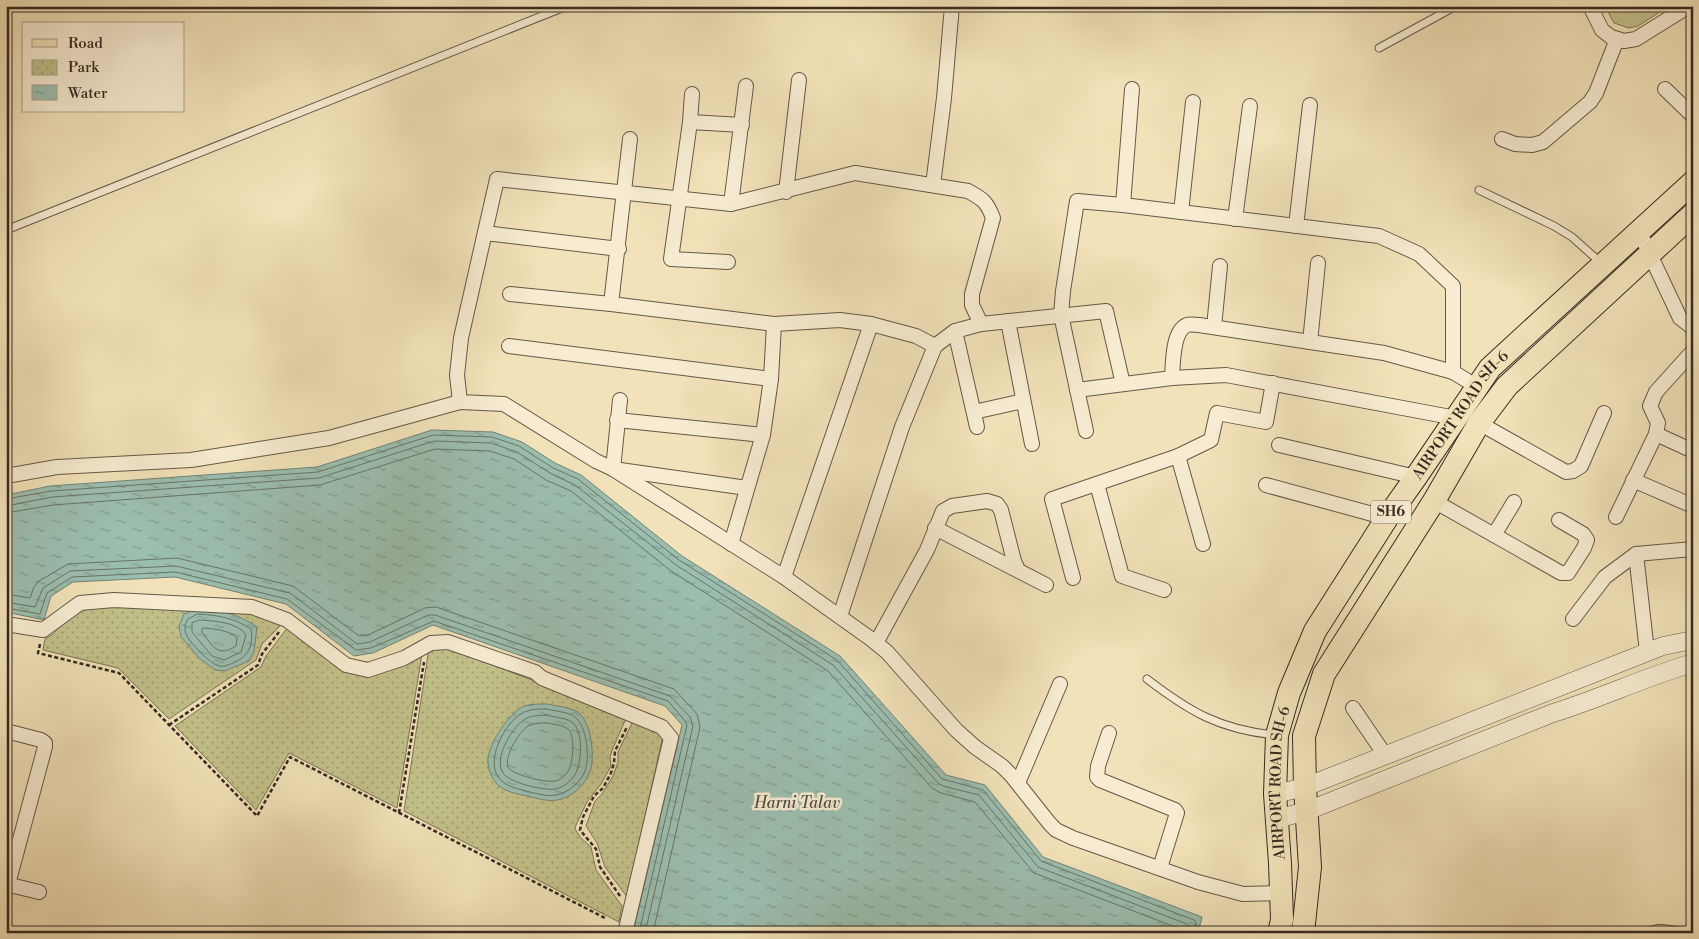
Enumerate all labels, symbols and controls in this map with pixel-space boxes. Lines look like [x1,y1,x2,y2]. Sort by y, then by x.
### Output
legend [22,22,185,112]
text: Road [68,34,103,53]
text: Park [68,58,100,77]
text: Water [67,84,108,103]
street label: AIRPORT ROAD SH-6 [1407,346,1512,484]
road number: SH6 [1371,501,1411,524]
street label: AIRPORT ROAD SH-6 [1265,704,1294,861]
water label: Harni Talav [753,793,840,813]

